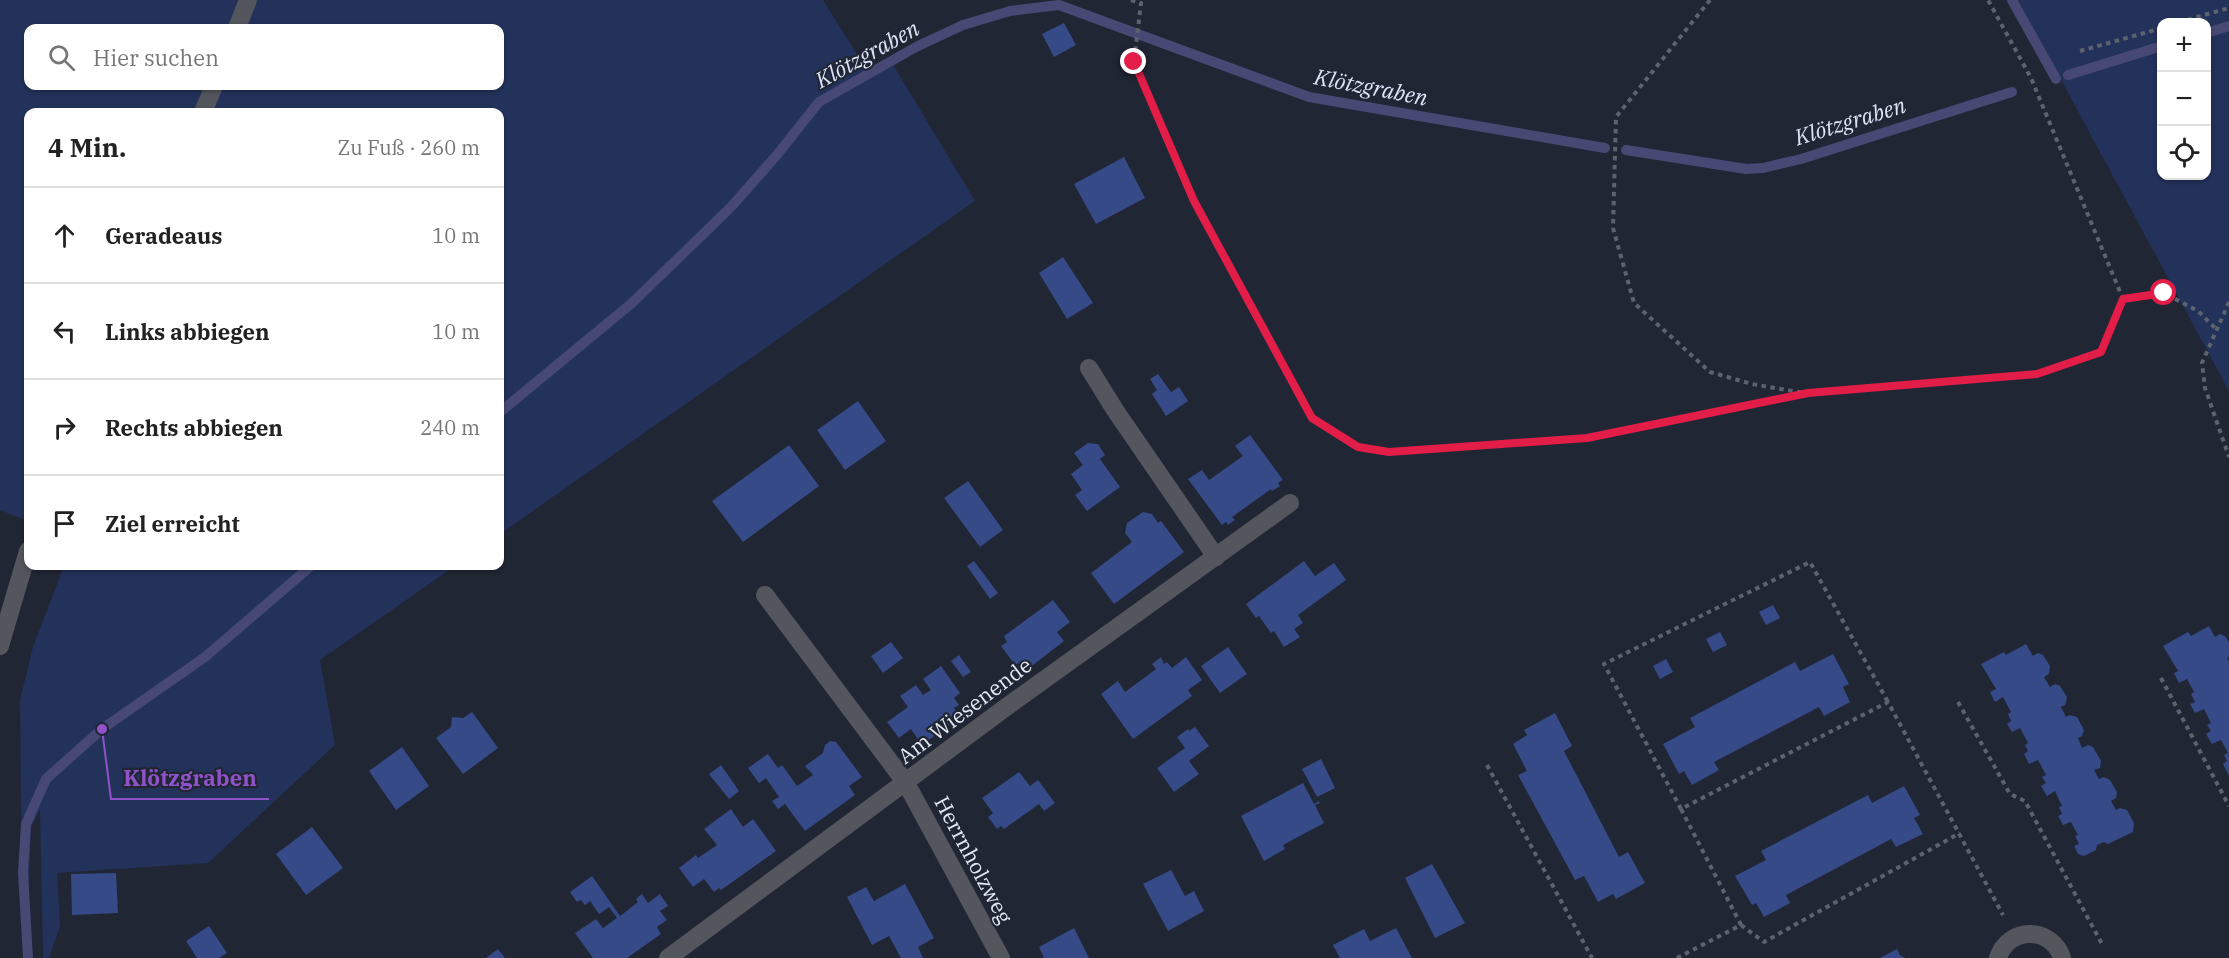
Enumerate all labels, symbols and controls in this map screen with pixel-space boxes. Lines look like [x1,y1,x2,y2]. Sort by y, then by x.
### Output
water label: Klötzgraben [809,13,924,95]
map controls [2157,18,2211,180]
button: + [2157,18,2211,72]
search box [24,24,504,90]
icon: search [45,41,78,74]
text: Hier suchen [93,43,219,72]
route end [1120,48,1146,74]
water label: Klötzgraben [1311,61,1431,112]
button: − [2157,72,2211,126]
water label: Klötzgraben [1790,90,1909,151]
button: locate [2157,126,2211,180]
text: 4 Min. [48,130,126,164]
text: Zu Fuß · 260 m [338,134,480,161]
icon: ahead [48,219,81,252]
text: Geradeaus [105,221,222,250]
text: 10 m [432,222,480,249]
route start [2150,279,2176,305]
icon: left [48,315,81,348]
text: Links abbiegen [105,317,270,346]
text: 10 m [432,318,480,345]
icon: right [48,411,81,444]
text: Rechts abbiegen [105,413,283,442]
text: 240 m [420,414,480,441]
icon: arrive [48,507,81,540]
text: Ziel erreicht [105,509,240,538]
street label: Am Wiesenende [892,651,1037,770]
callout: Klötzgraben [111,759,269,799]
text: Klötzgraben [123,763,257,792]
street label: Herrnholzweg [929,791,1020,929]

